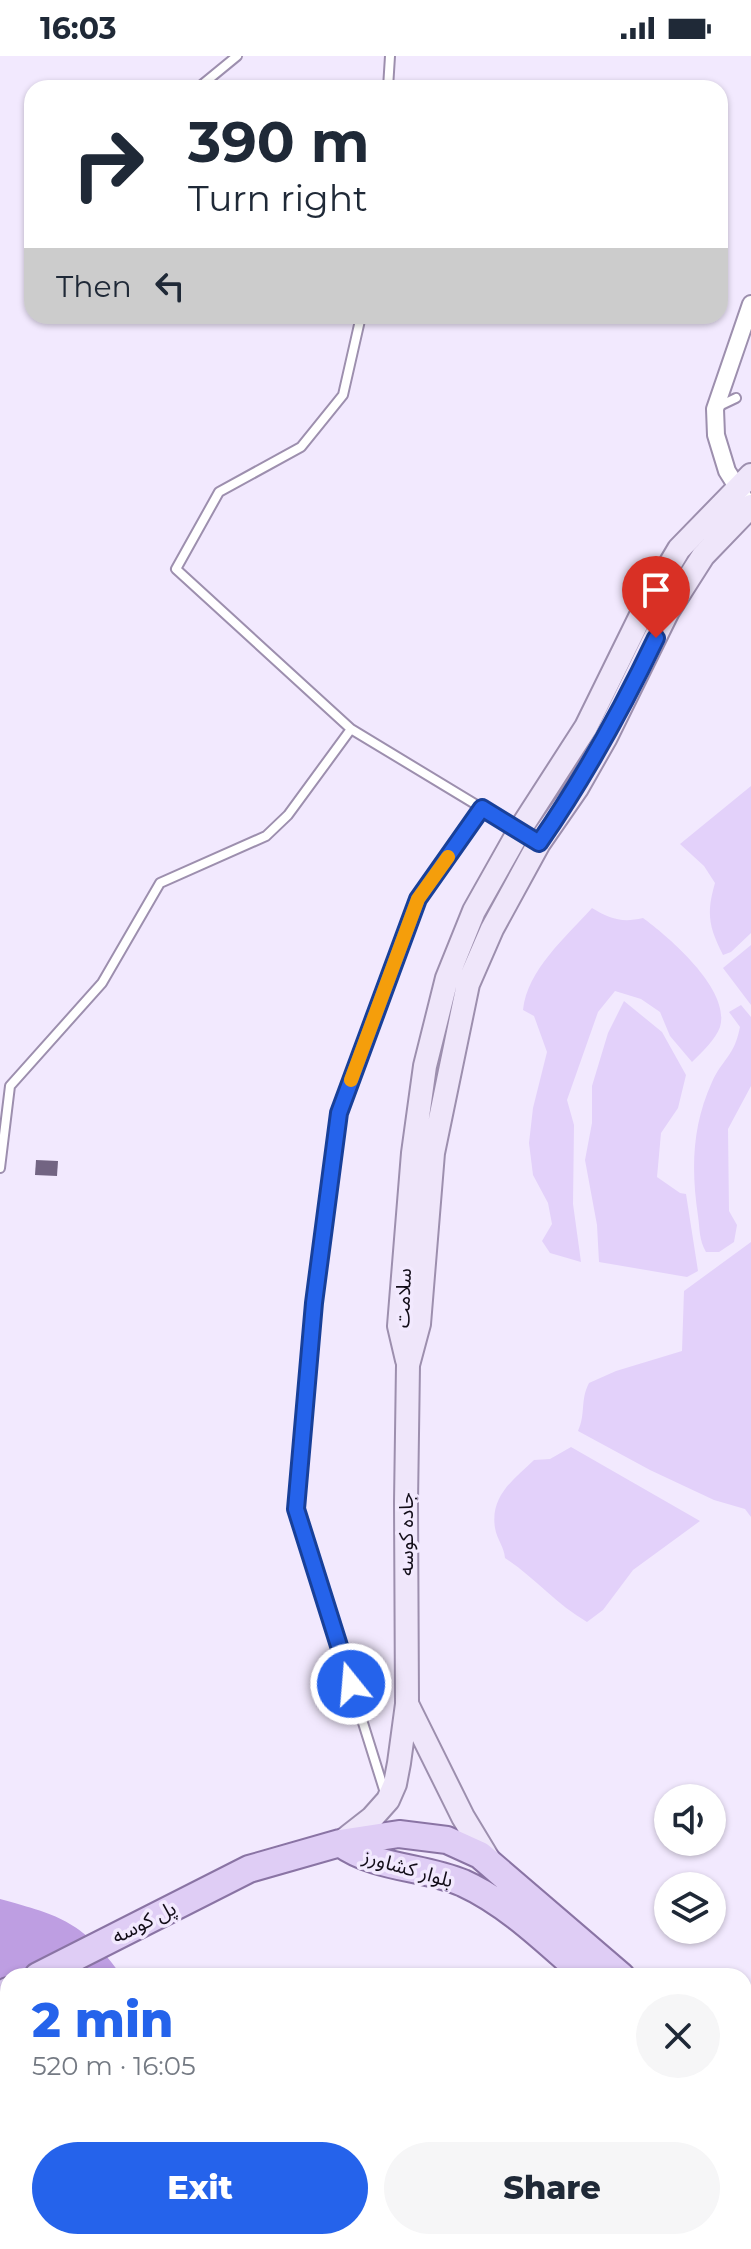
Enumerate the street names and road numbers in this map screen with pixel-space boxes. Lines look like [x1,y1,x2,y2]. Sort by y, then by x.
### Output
street label: سلامت [390,1268,416,1328]
street label: جاده کوسه [394,1492,418,1576]
street label: بلوار کشاورز [359,1843,456,1892]
street label: پل کوسه [108,1896,181,1949]

